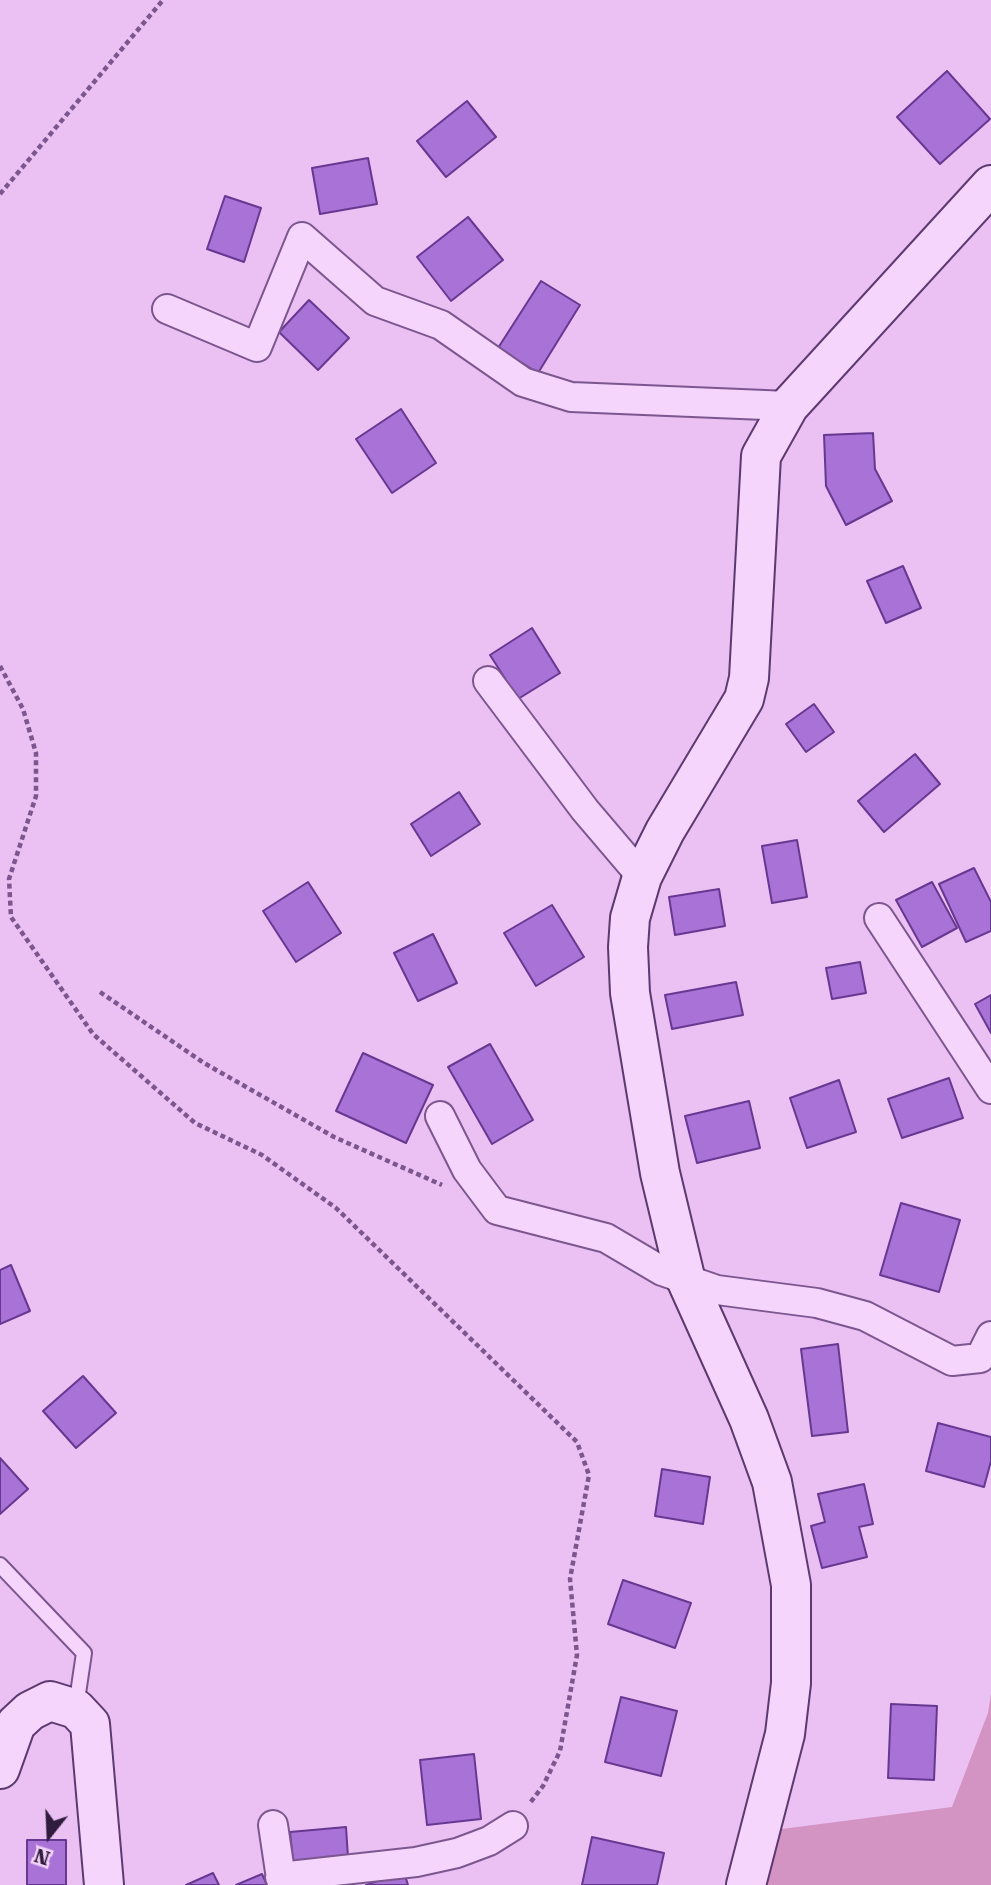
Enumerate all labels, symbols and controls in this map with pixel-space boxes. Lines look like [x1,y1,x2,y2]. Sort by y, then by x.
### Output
north arrow [14,1801,84,1871]
text: N [32,1843,53,1870]

